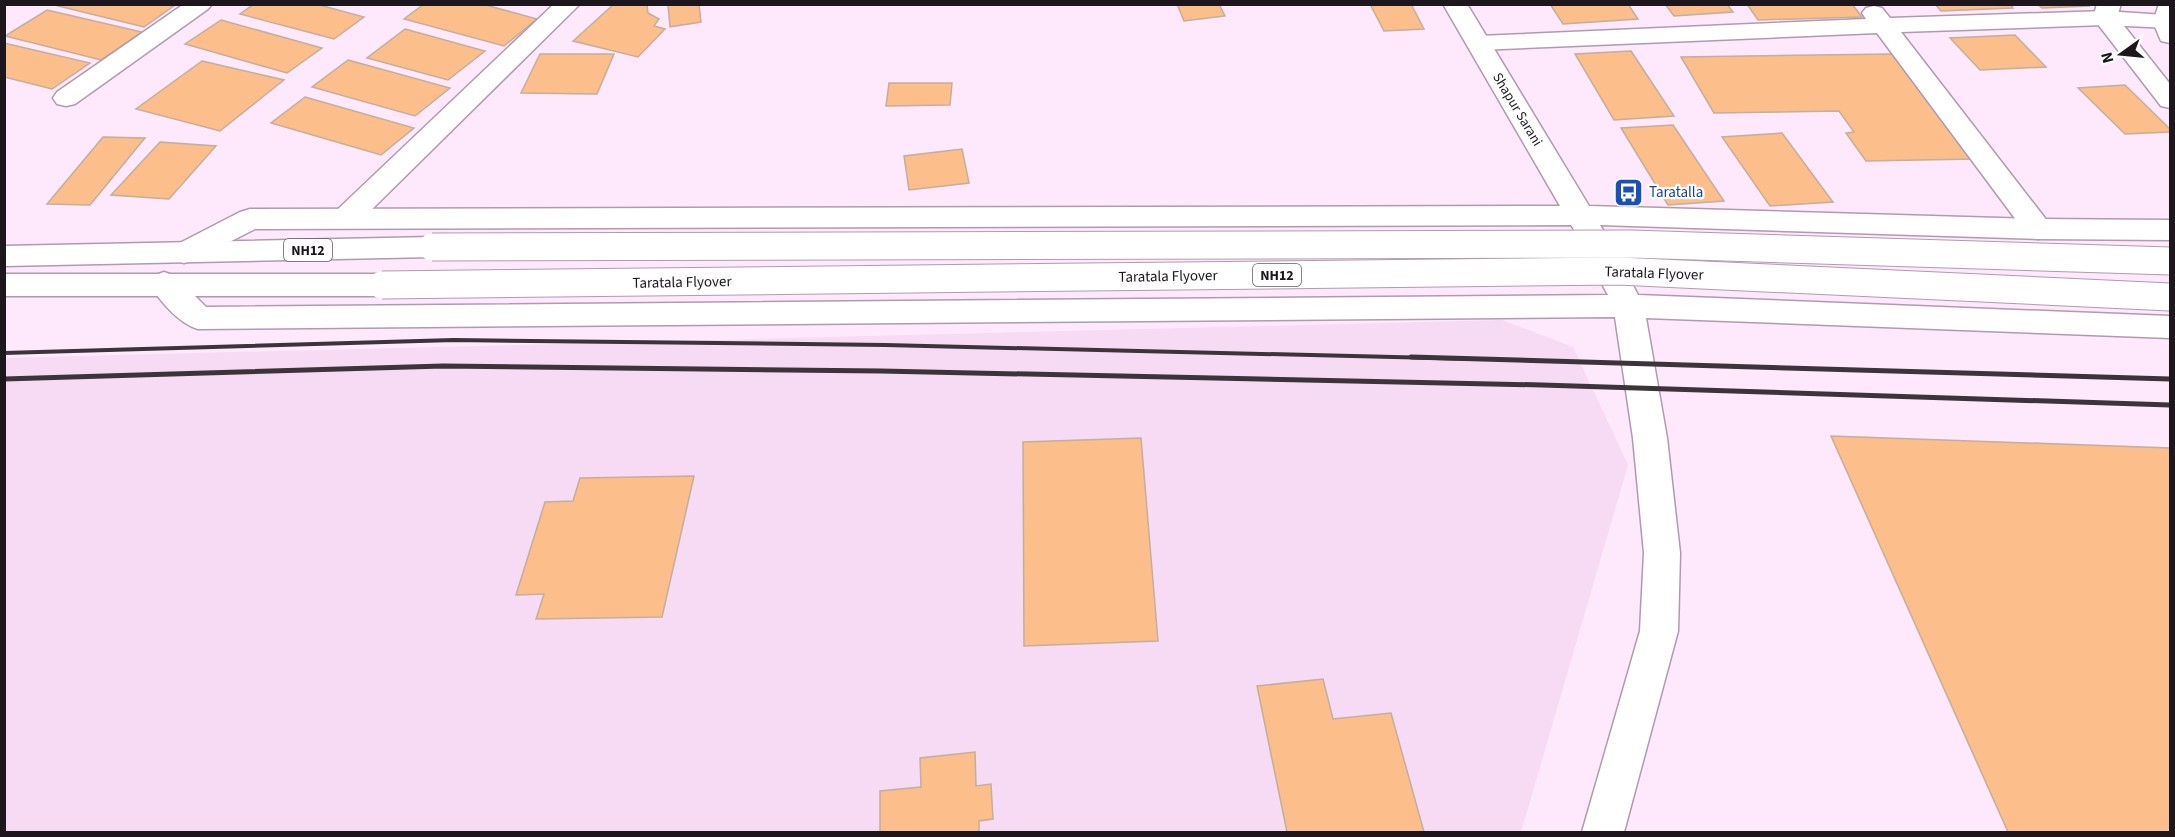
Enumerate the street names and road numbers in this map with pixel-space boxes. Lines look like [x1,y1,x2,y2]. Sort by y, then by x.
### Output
street label: Shapur Sarani [1487,69,1547,150]
road number: NH12 [284,239,332,261]
street label: Taratala Flyover [1604,261,1705,286]
road number: NH12 [1253,264,1301,286]
street label: Taratala Flyover [1118,265,1219,288]
street label: Taratala Flyover [632,271,733,294]

